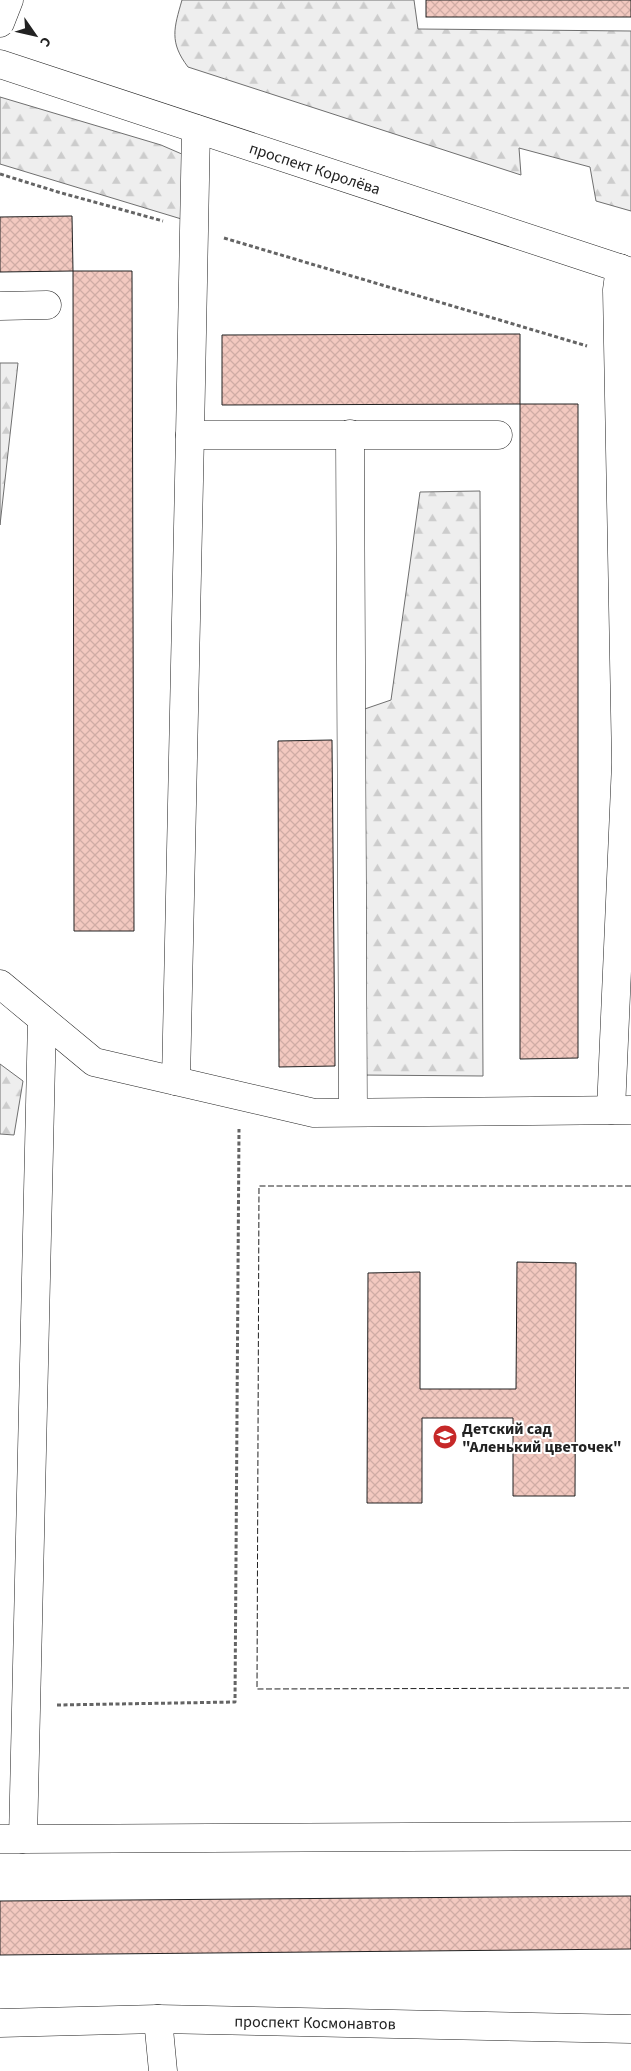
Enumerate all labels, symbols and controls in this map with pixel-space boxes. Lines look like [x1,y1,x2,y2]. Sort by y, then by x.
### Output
north arrow [10,10,60,60]
text: С [34,33,56,51]
street label: проспект Королёва [246,137,383,201]
place label: Детский сад "Аленький цветочек" [462,1418,622,1458]
school or university icon: Детский сад "Аленький цветочек" [432,1424,458,1450]
street label: проспект Космонавтов [234,2011,396,2035]

